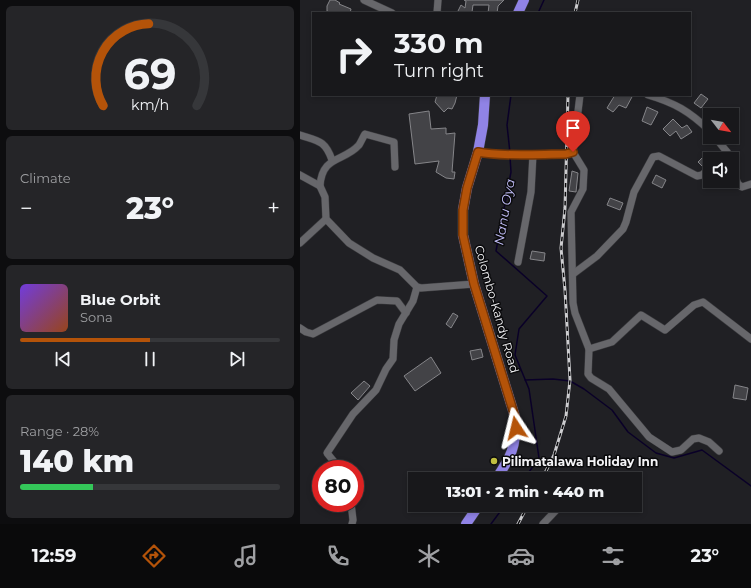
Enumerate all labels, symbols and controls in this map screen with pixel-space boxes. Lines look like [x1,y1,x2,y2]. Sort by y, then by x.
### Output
text: 330 m [394,26,483,60]
icon: right [328,28,380,80]
text: 69 [124,49,176,99]
text: Turn right [394,60,484,82]
text: km/h [131,95,169,113]
north arrow [703,108,739,144]
map controls [703,108,739,188]
pin [556,111,590,152]
icon: arrive [562,117,584,139]
button: sound [703,152,739,188]
text: Climate [20,170,71,186]
water label: Nanu Oya [490,177,518,246]
text: 23° [126,190,174,227]
text: − [20,195,33,222]
text: + [267,195,280,222]
street label: Colombo-Kandy Road [472,243,522,375]
text: Blue Orbit [80,290,160,309]
text: Sona [80,309,113,325]
icon: previous [52,348,74,370]
icon: pause [139,348,161,370]
icon: next [226,348,248,370]
position arrow [495,407,537,449]
text: Range · 28% [20,423,99,439]
text: 140 km [20,443,134,480]
place label: Pilimatalawa Holiday Inn [502,454,658,469]
marker: Pilimatalawa Holiday Inn [489,456,499,466]
speed limit sign: 80 [312,460,364,512]
text: 13:01 · 2 min · 440 m [446,482,604,501]
icon: directions [140,542,168,570]
icon: music [232,542,260,570]
icon: phone [324,542,352,570]
icon: climate [415,542,443,570]
icon: car [507,542,535,570]
icon: filters [599,542,627,570]
text: 12:59 [32,545,76,567]
text: 23° [691,545,719,567]

